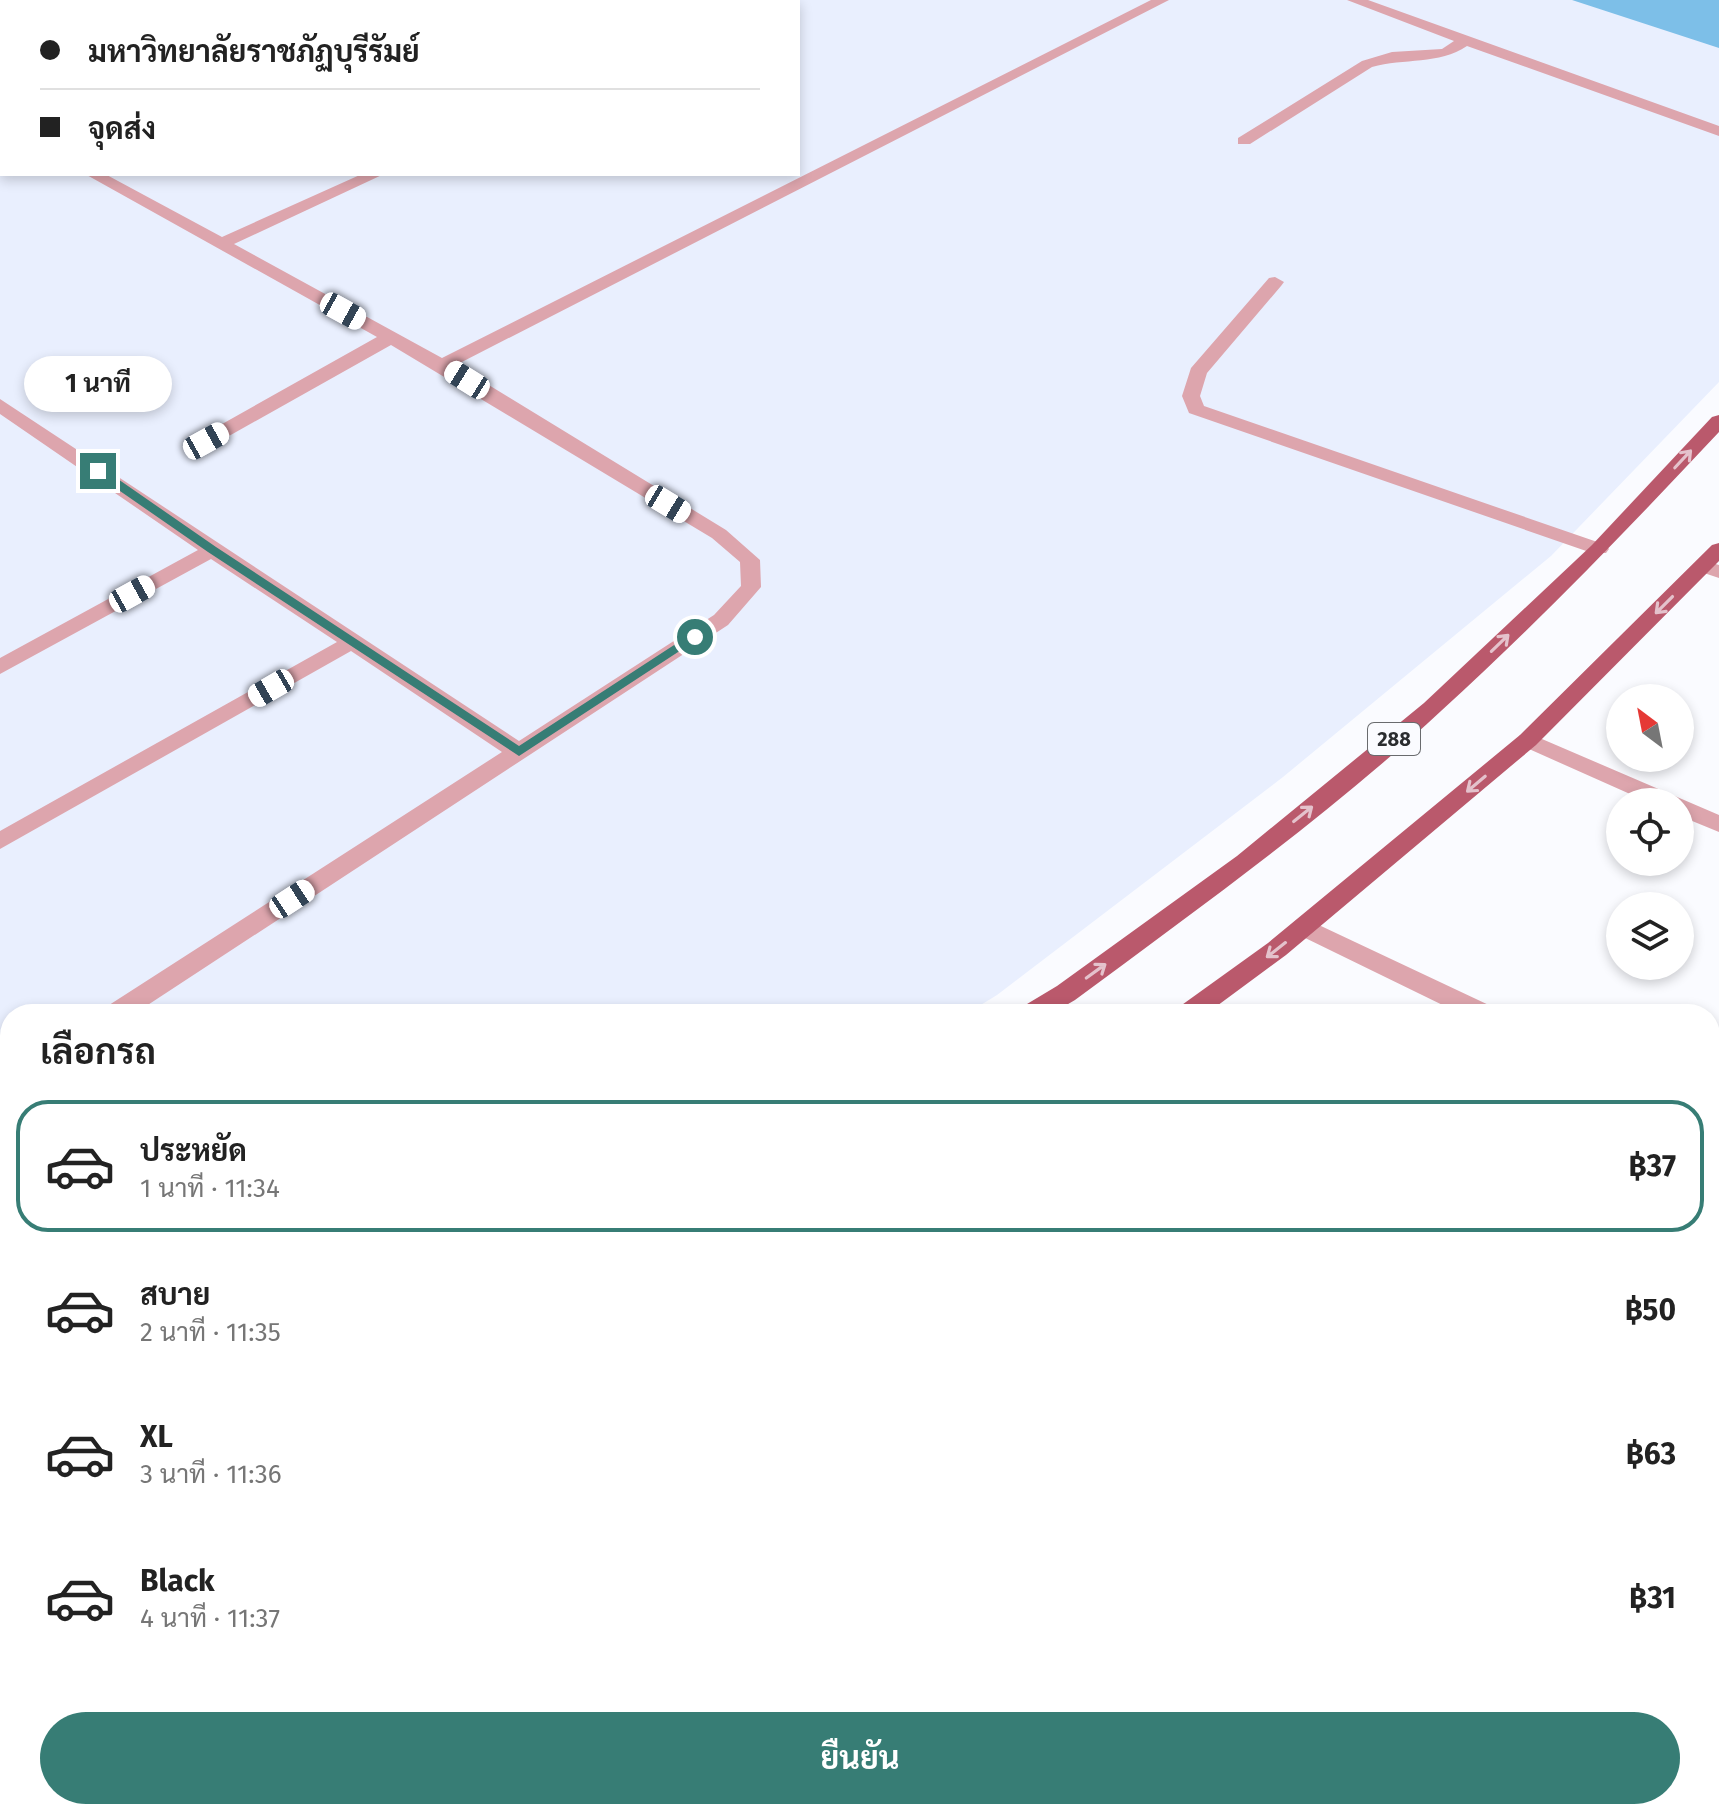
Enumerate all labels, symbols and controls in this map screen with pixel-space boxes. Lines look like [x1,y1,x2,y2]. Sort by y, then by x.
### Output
text: มหาวิทยาลัยราชภัฏบุรีรัมย์ [88,34,420,70]
text: จุดส่ง [88,111,156,147]
car [316,289,370,333]
callout: 1 นาที [24,355,172,411]
car [440,357,494,403]
text: 1 นาที [65,368,131,399]
car [179,419,233,463]
one-way arrow [1673,450,1692,469]
route end [80,453,116,489]
car [641,481,695,527]
car [105,572,159,616]
one-way arrow [1654,595,1674,614]
route start [677,619,713,655]
one-way arrow [1490,634,1510,653]
car [244,666,298,710]
north arrow [1606,684,1694,772]
map controls [1606,684,1694,980]
road number: 288 [1368,723,1420,755]
one-way arrow [1466,775,1487,793]
button: locate [1606,788,1694,876]
one-way arrow [1292,805,1313,822]
car [265,876,319,922]
button: layers [1606,892,1694,980]
one-way arrow [1266,941,1287,958]
one-way arrow [1085,963,1107,979]
text: เลือกรถ [40,1030,156,1074]
icon: car [44,1130,116,1202]
text: ประหยัด [140,1133,247,1169]
text: ฿37 [1628,1148,1676,1184]
text: 1 นาที · 11:34 [140,1173,280,1204]
icon: car [44,1274,116,1346]
text: สบาย [140,1277,210,1313]
text: ฿50 [1625,1292,1676,1328]
text: 2 นาที · 11:35 [140,1317,281,1348]
icon: car [44,1418,116,1490]
text: XL [140,1419,173,1455]
text: ฿63 [1626,1436,1676,1472]
text: 3 นาที · 11:36 [140,1459,282,1490]
icon: car [44,1562,116,1634]
text: Black [140,1563,215,1599]
text: ฿31 [1629,1580,1676,1616]
text: 4 นาที · 11:37 [140,1603,280,1634]
button: ยืนยัน [40,1712,1680,1804]

